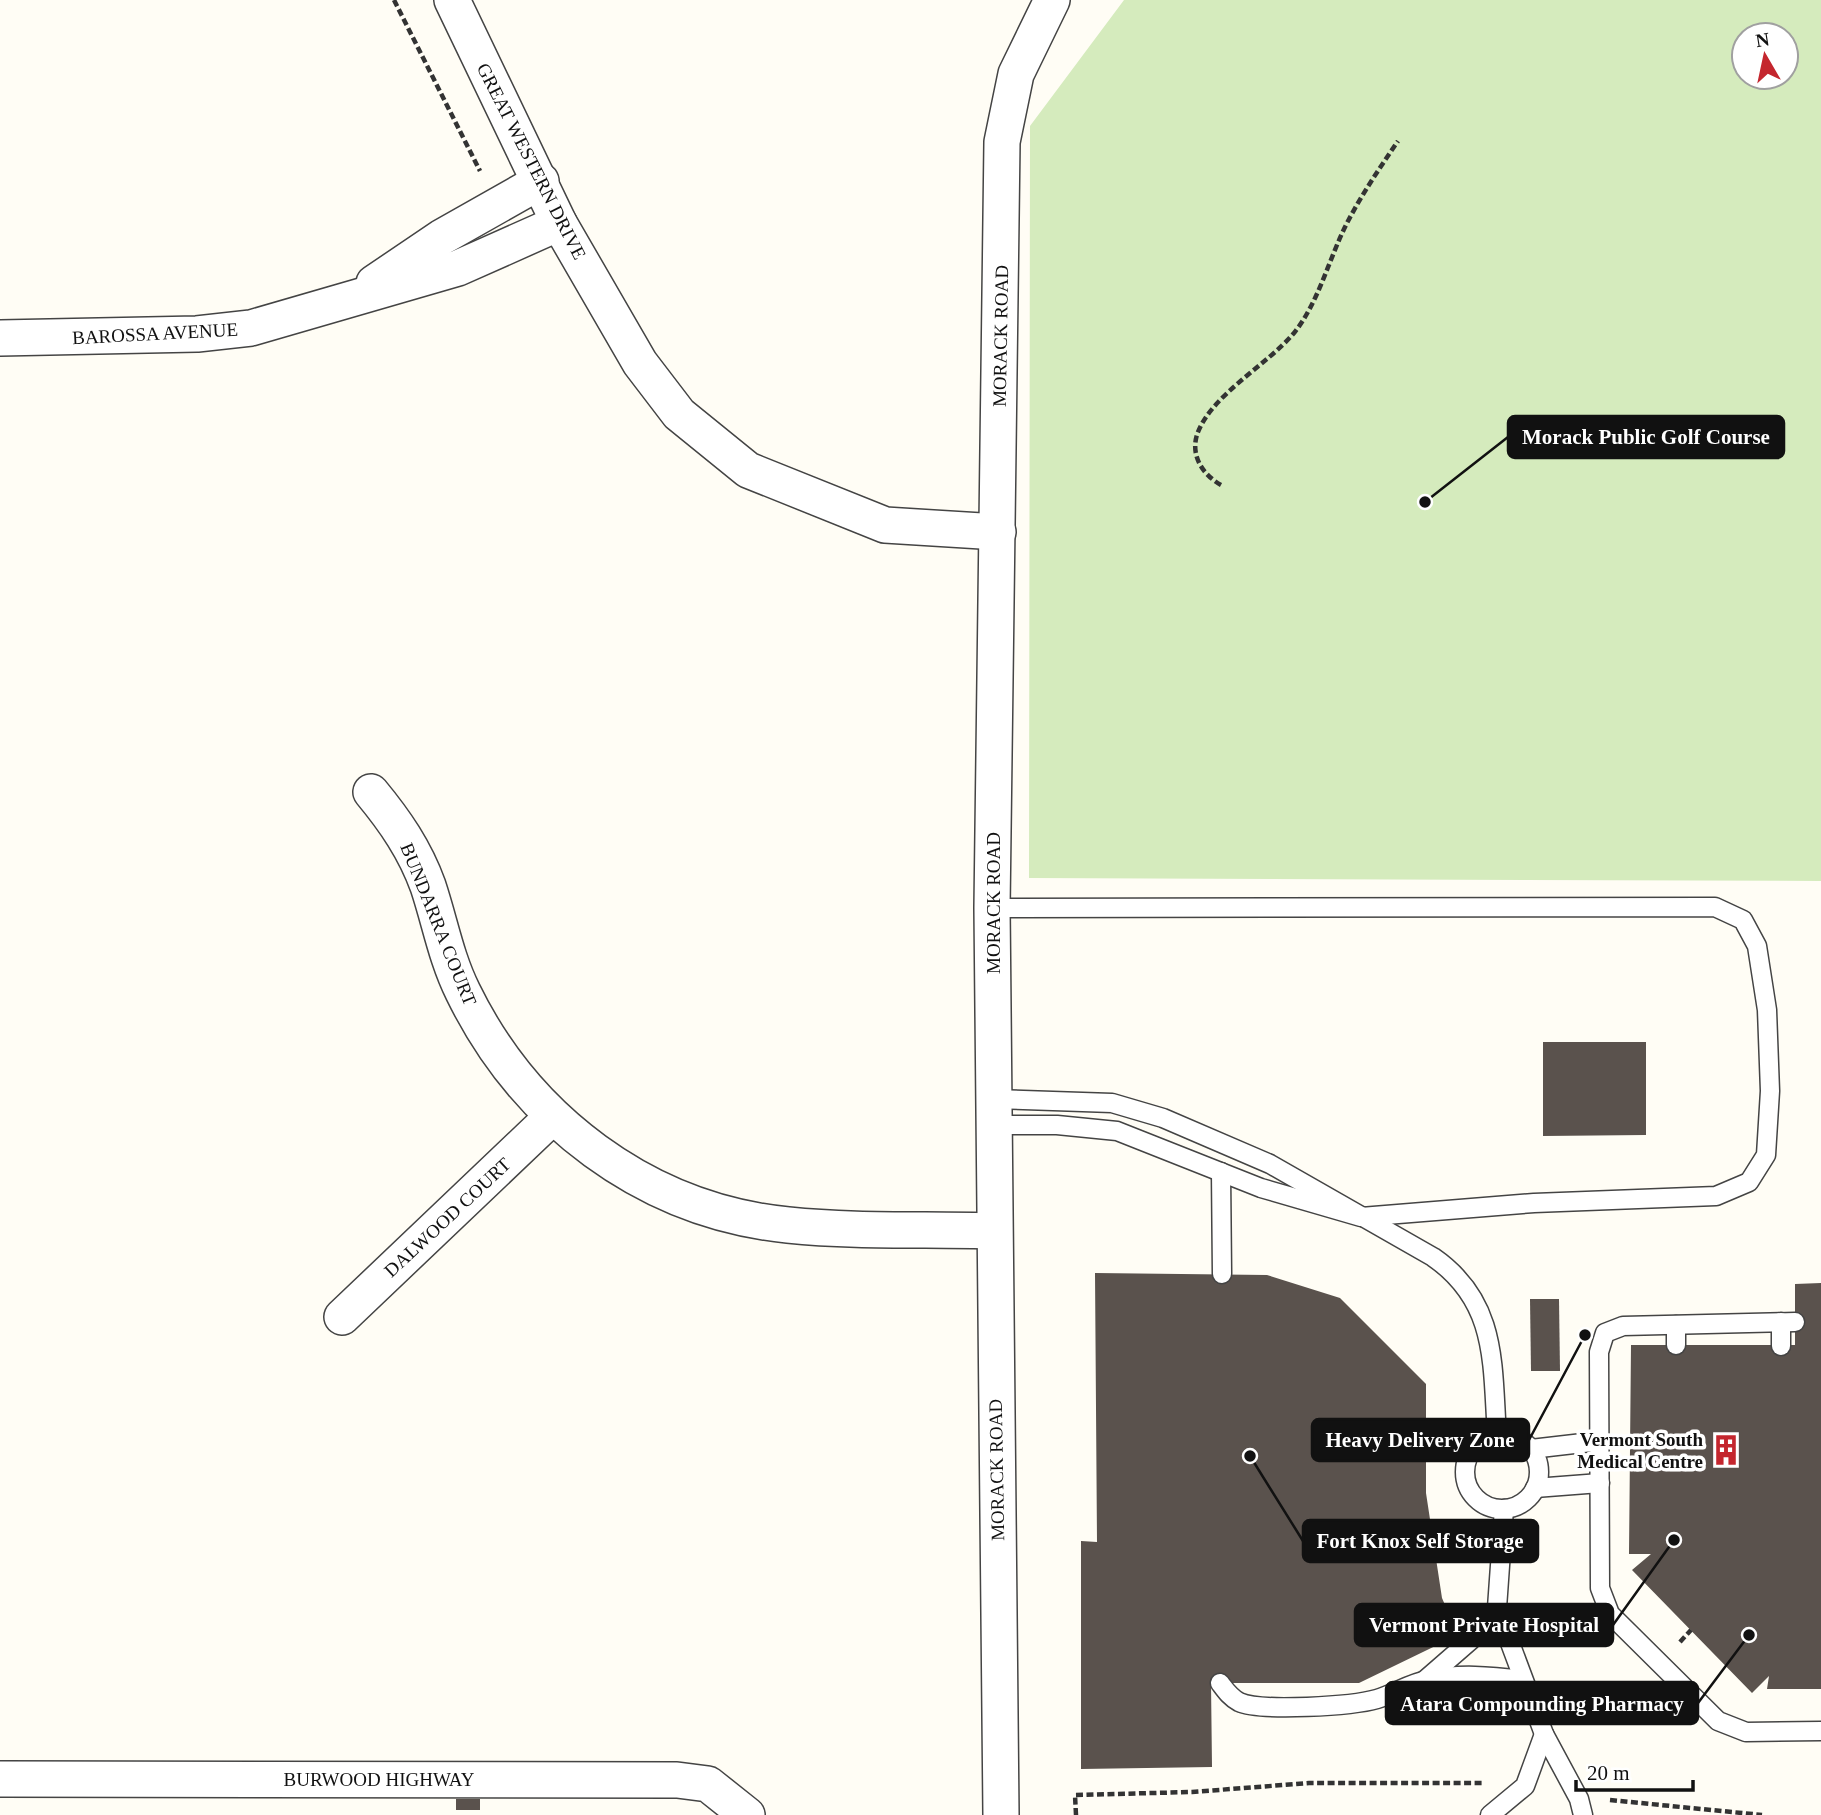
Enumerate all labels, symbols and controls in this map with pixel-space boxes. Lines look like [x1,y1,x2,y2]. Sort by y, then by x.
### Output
north arrow [1730,21,1800,91]
text: N [1754,28,1771,51]
street label: GREAT WESTERN DRIVE [473,59,590,263]
street label: MORACK ROAD [989,265,1012,407]
street label: BAROSSA AVENUE [72,319,238,348]
callout: Morack Public Golf Course [1508,416,1784,458]
text: Morack Public Golf Course [1522,425,1770,449]
street label: MORACK ROAD [983,832,1004,974]
street label: BUNDARRA COURT [396,840,481,1009]
street label: DALWOOD COURT [380,1153,515,1281]
street label: MORACK ROAD [985,1399,1008,1541]
callout: Heavy Delivery Zone [1312,1419,1529,1461]
text: Heavy Delivery Zone [1326,1428,1514,1452]
place label: Vermont South Medical Centre [1577,1429,1703,1472]
building icon: Vermont South Medical Centre [1709,1433,1743,1467]
callout: Fort Knox Self Storage [1303,1520,1538,1562]
text: Fort Knox Self Storage [1316,1529,1524,1553]
callout: Vermont Private Hospital [1355,1604,1613,1646]
text: Vermont Private Hospital [1369,1613,1599,1637]
callout: Atara Compounding Pharmacy [1386,1682,1698,1724]
text: Atara Compounding Pharmacy [1400,1692,1684,1716]
scale bar [1576,1748,1693,1792]
text: 20 m [1587,1761,1630,1785]
street label: BURWOOD HIGHWAY [284,1769,475,1790]

